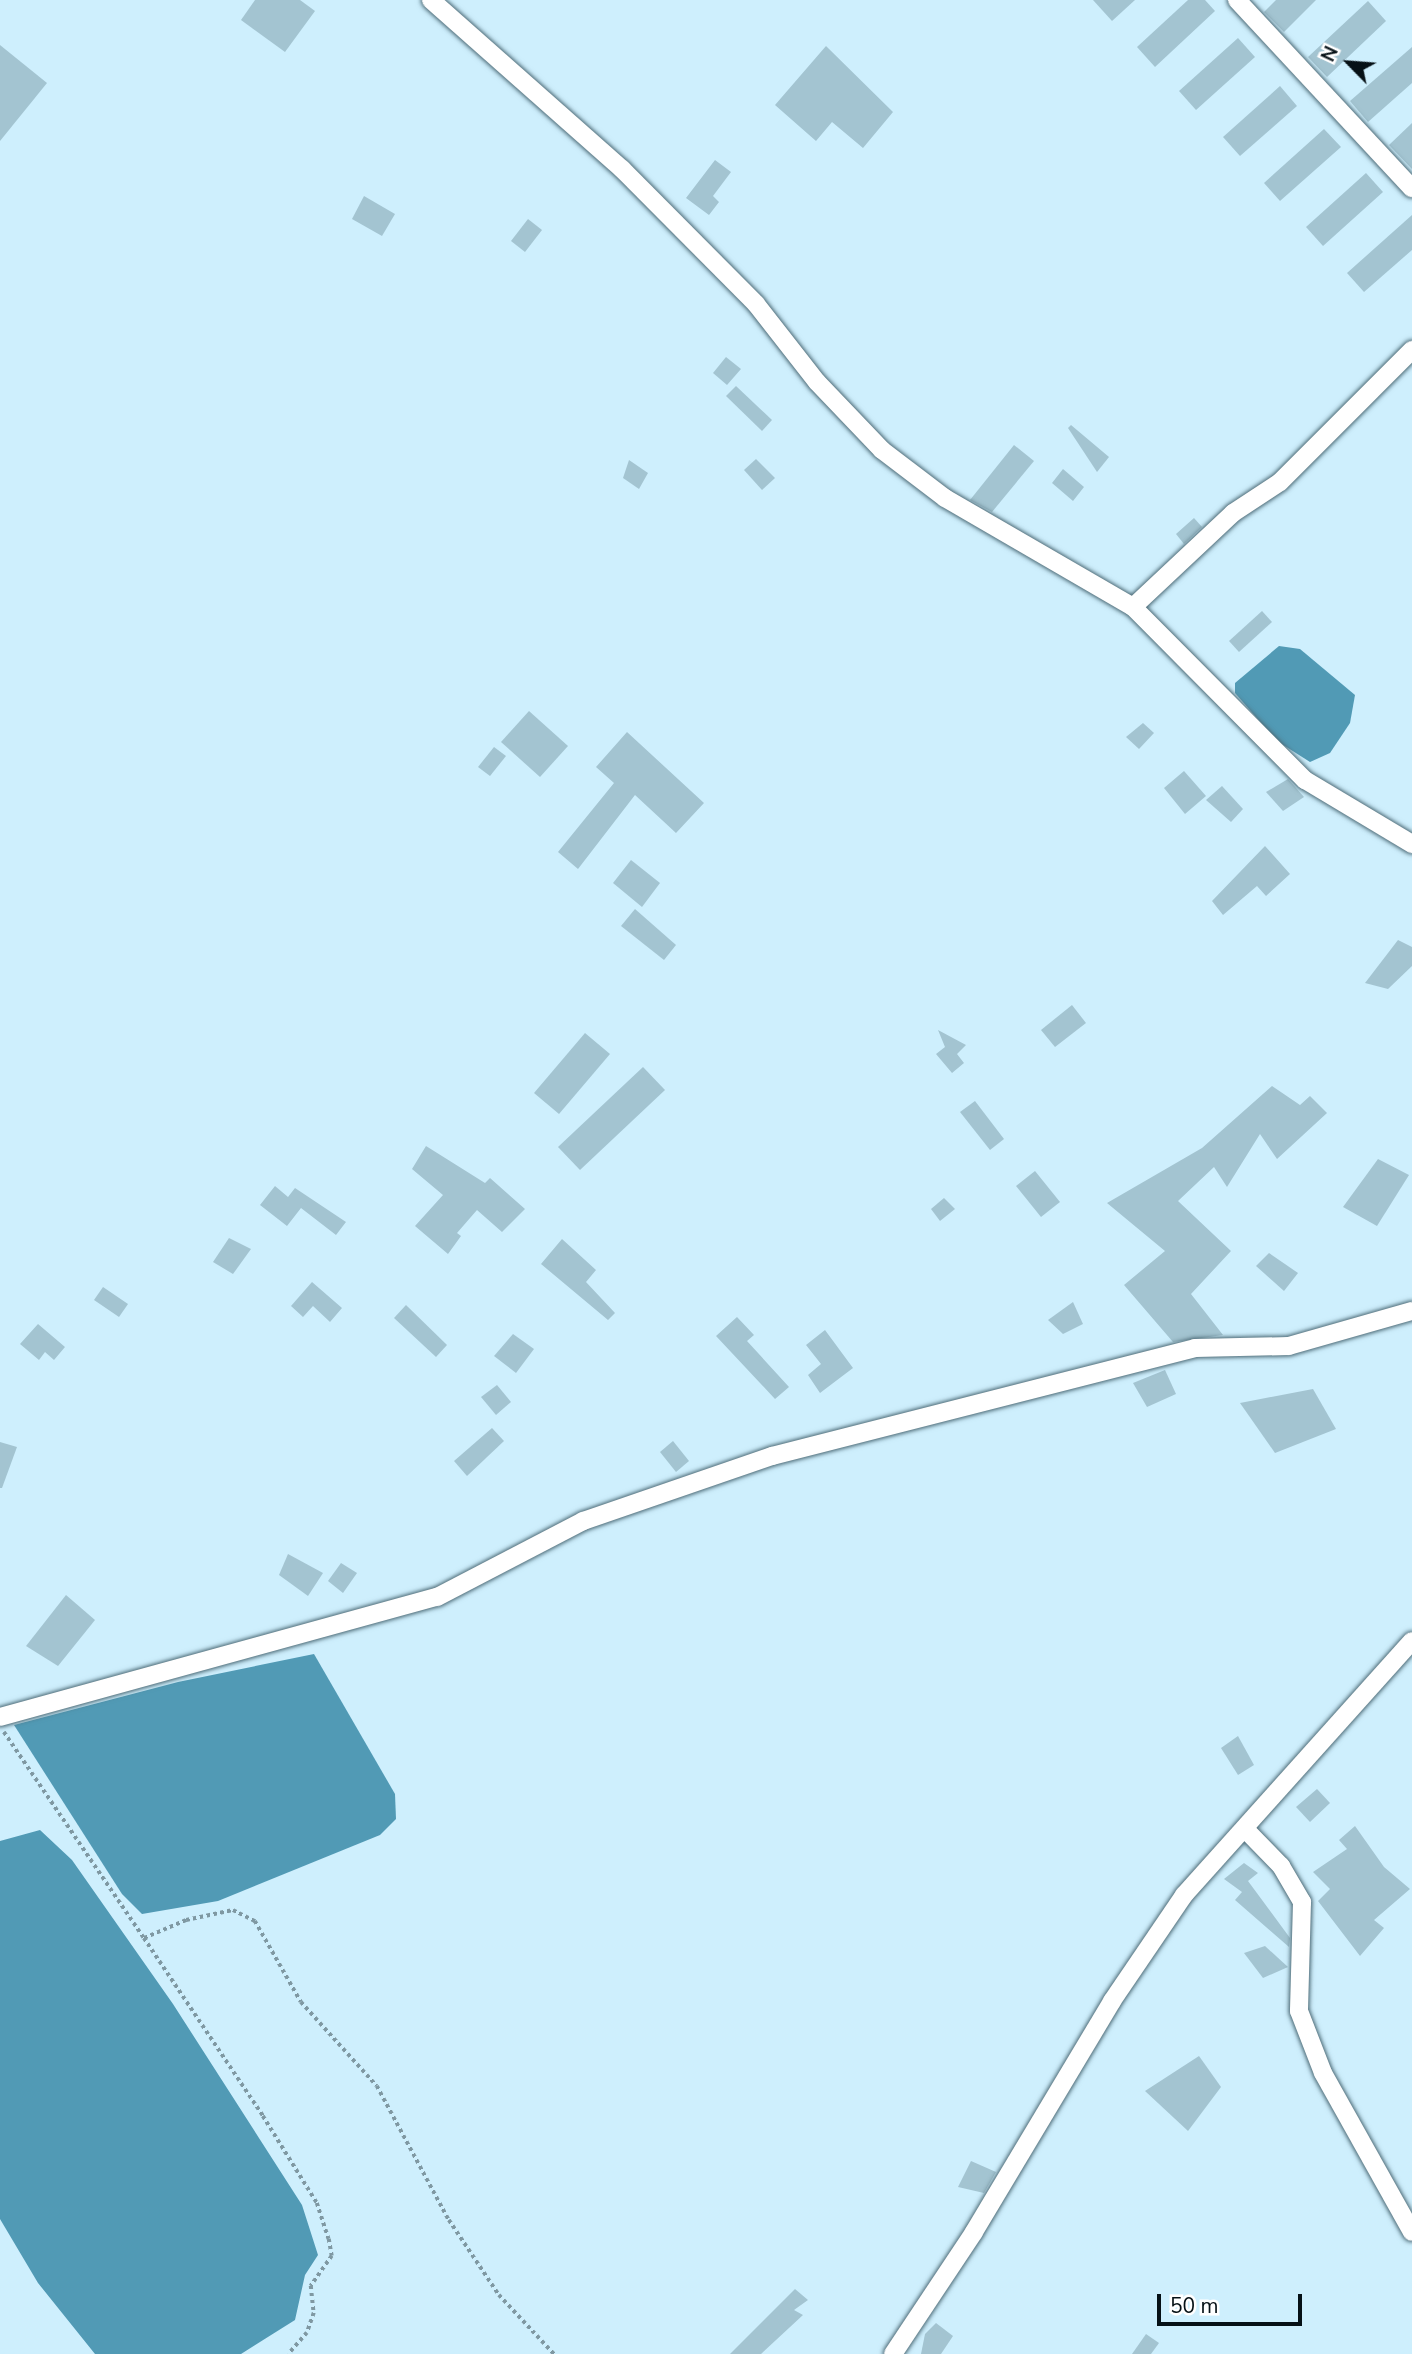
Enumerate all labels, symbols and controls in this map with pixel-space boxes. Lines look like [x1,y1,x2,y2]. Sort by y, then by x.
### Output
north arrow [1314,28,1384,98]
text: N [1315,42,1345,66]
scale bar [1160,2280,1305,2324]
text: 50 m [1170,2292,1219,2320]

